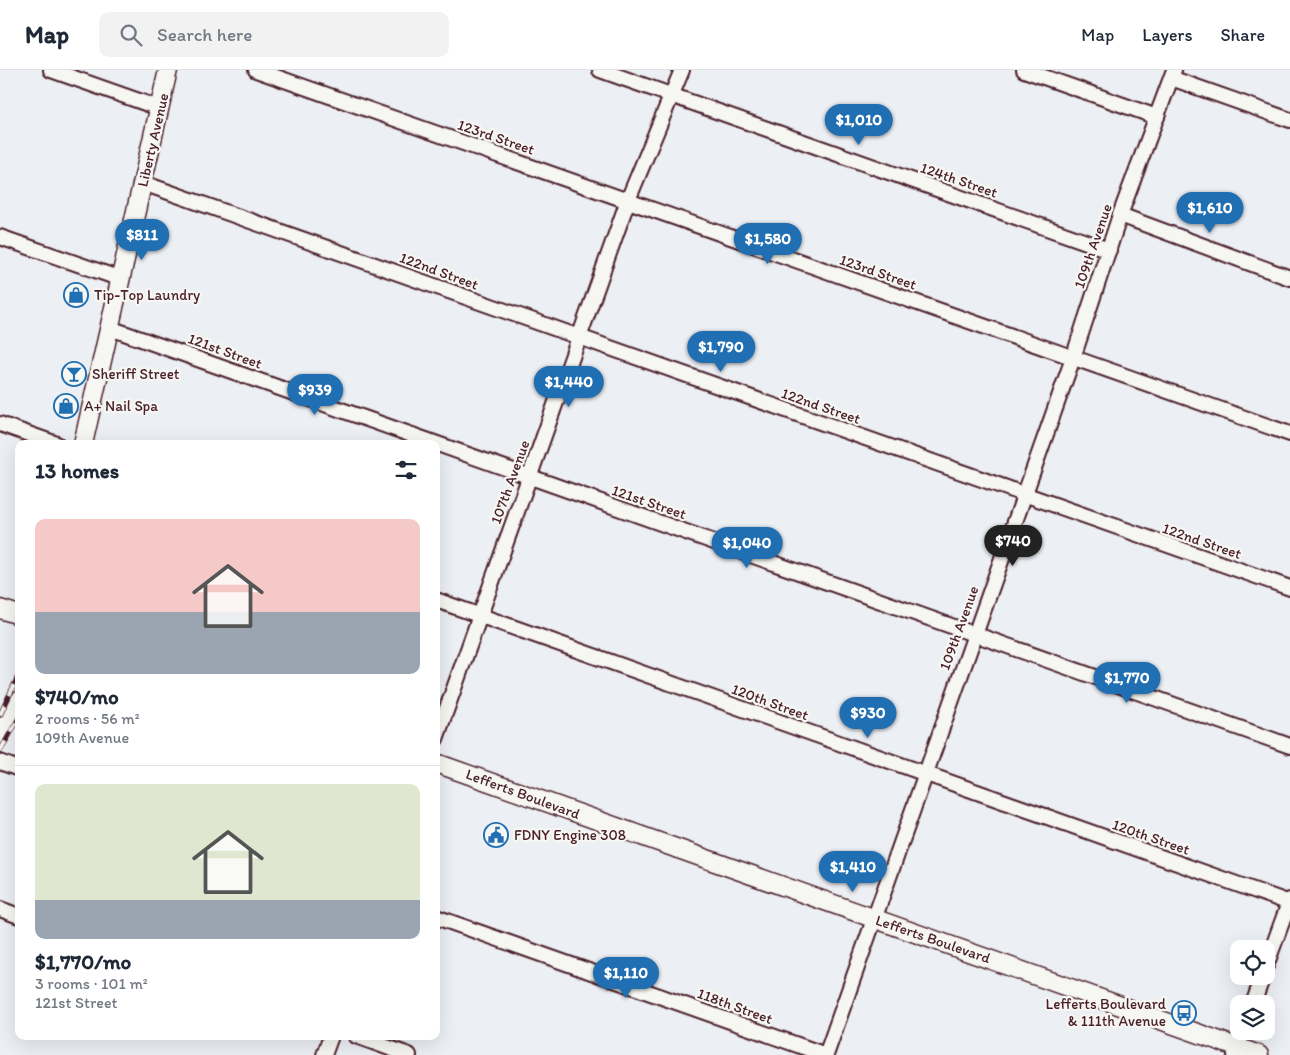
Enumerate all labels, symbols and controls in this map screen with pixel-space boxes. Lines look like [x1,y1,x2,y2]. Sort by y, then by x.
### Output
search box [99,12,449,57]
text: Map [25,20,69,49]
icon: search [117,21,145,49]
text: Search here [157,23,252,46]
text: Map [1081,24,1114,46]
text: Layers [1142,24,1192,46]
text: Share [1220,24,1265,46]
street label: Liberty Avenue [133,91,173,189]
pin: $1,010 [818,104,900,146]
text: $1,010 [836,110,882,129]
street label: 123rd Street [455,115,537,159]
street label: 124th Street [918,158,1000,202]
pin: $1,610 [1169,191,1251,234]
text: $1,610 [1187,198,1233,217]
street label: 109th Avenue [1070,201,1116,291]
pin: $811 [112,218,172,261]
pin: $1,580 [727,222,809,265]
text: $811 [126,225,158,244]
text: $1,580 [745,229,791,248]
street label: 122nd Street [397,248,481,294]
street label: 123rd Street [837,250,919,294]
shop icon: Tip-Top Laundry [63,282,89,308]
place label: Tip-Top Laundry [94,286,200,304]
street label: 121st Street [186,329,265,373]
pin: $1,790 [680,330,762,373]
text: $1,790 [698,337,744,356]
bar icon: Sheriff Street [61,361,87,387]
place label: Sheriff Street [92,365,180,383]
pin: $1,440 [528,366,610,408]
text: $1,440 [545,372,593,391]
pin: $939 [285,374,345,416]
text: $939 [298,380,332,399]
street label: 122nd Street [779,384,863,428]
shop icon: A+ Nail Spa [53,393,79,419]
place label: A+ Nail Spa [84,397,158,415]
street label: 107th Avenue [487,438,533,526]
icon: filters [392,456,420,484]
text: 13 homes [35,458,119,483]
street label: 121st Street [609,481,689,523]
street label: 122nd Street [1160,519,1244,563]
pin: $740 [983,524,1043,567]
pin: $1,040 [706,526,788,569]
text: $740 [995,531,1031,550]
text: $1,040 [723,533,771,552]
icon: home [183,551,273,641]
street label: 109th Avenue [935,583,983,673]
pin: $1,770 [1086,662,1168,704]
text: $1,770 [1104,668,1150,687]
street label: 120th Street [729,680,811,724]
text: $740/mo [35,684,119,709]
pin: $930 [838,696,898,739]
text: $930 [850,703,886,722]
text: 2 rooms · 56 m² [35,709,140,728]
text: 109th Avenue [35,728,129,747]
street label: Lefferts Boulevard [463,765,583,823]
street label: 120th Street [1110,815,1192,859]
icon: home [183,817,273,907]
public building icon: FDNY Engine 308 [483,822,509,848]
place label: FDNY Engine 308 [514,826,626,844]
pin: $1,410 [812,850,894,893]
text: $1,410 [830,857,876,876]
street label: Lefferts Boulevard [873,911,994,967]
map controls [1230,940,1275,1040]
button: locate [1230,940,1275,985]
text: $1,770/mo [35,949,131,974]
pin: $1,110 [585,956,667,999]
text: $1,110 [604,963,648,982]
text: 3 rooms · 101 m² [35,974,148,993]
street label: 118th Street [695,984,775,1028]
text: 121st Street [35,993,118,1012]
place label: Lefferts Boulevard & 111th Avenue [1046,995,1167,1030]
button: layers [1230,995,1275,1040]
bus stop icon: Lefferts Boulevard & 111th Avenue [1171,1000,1197,1026]

